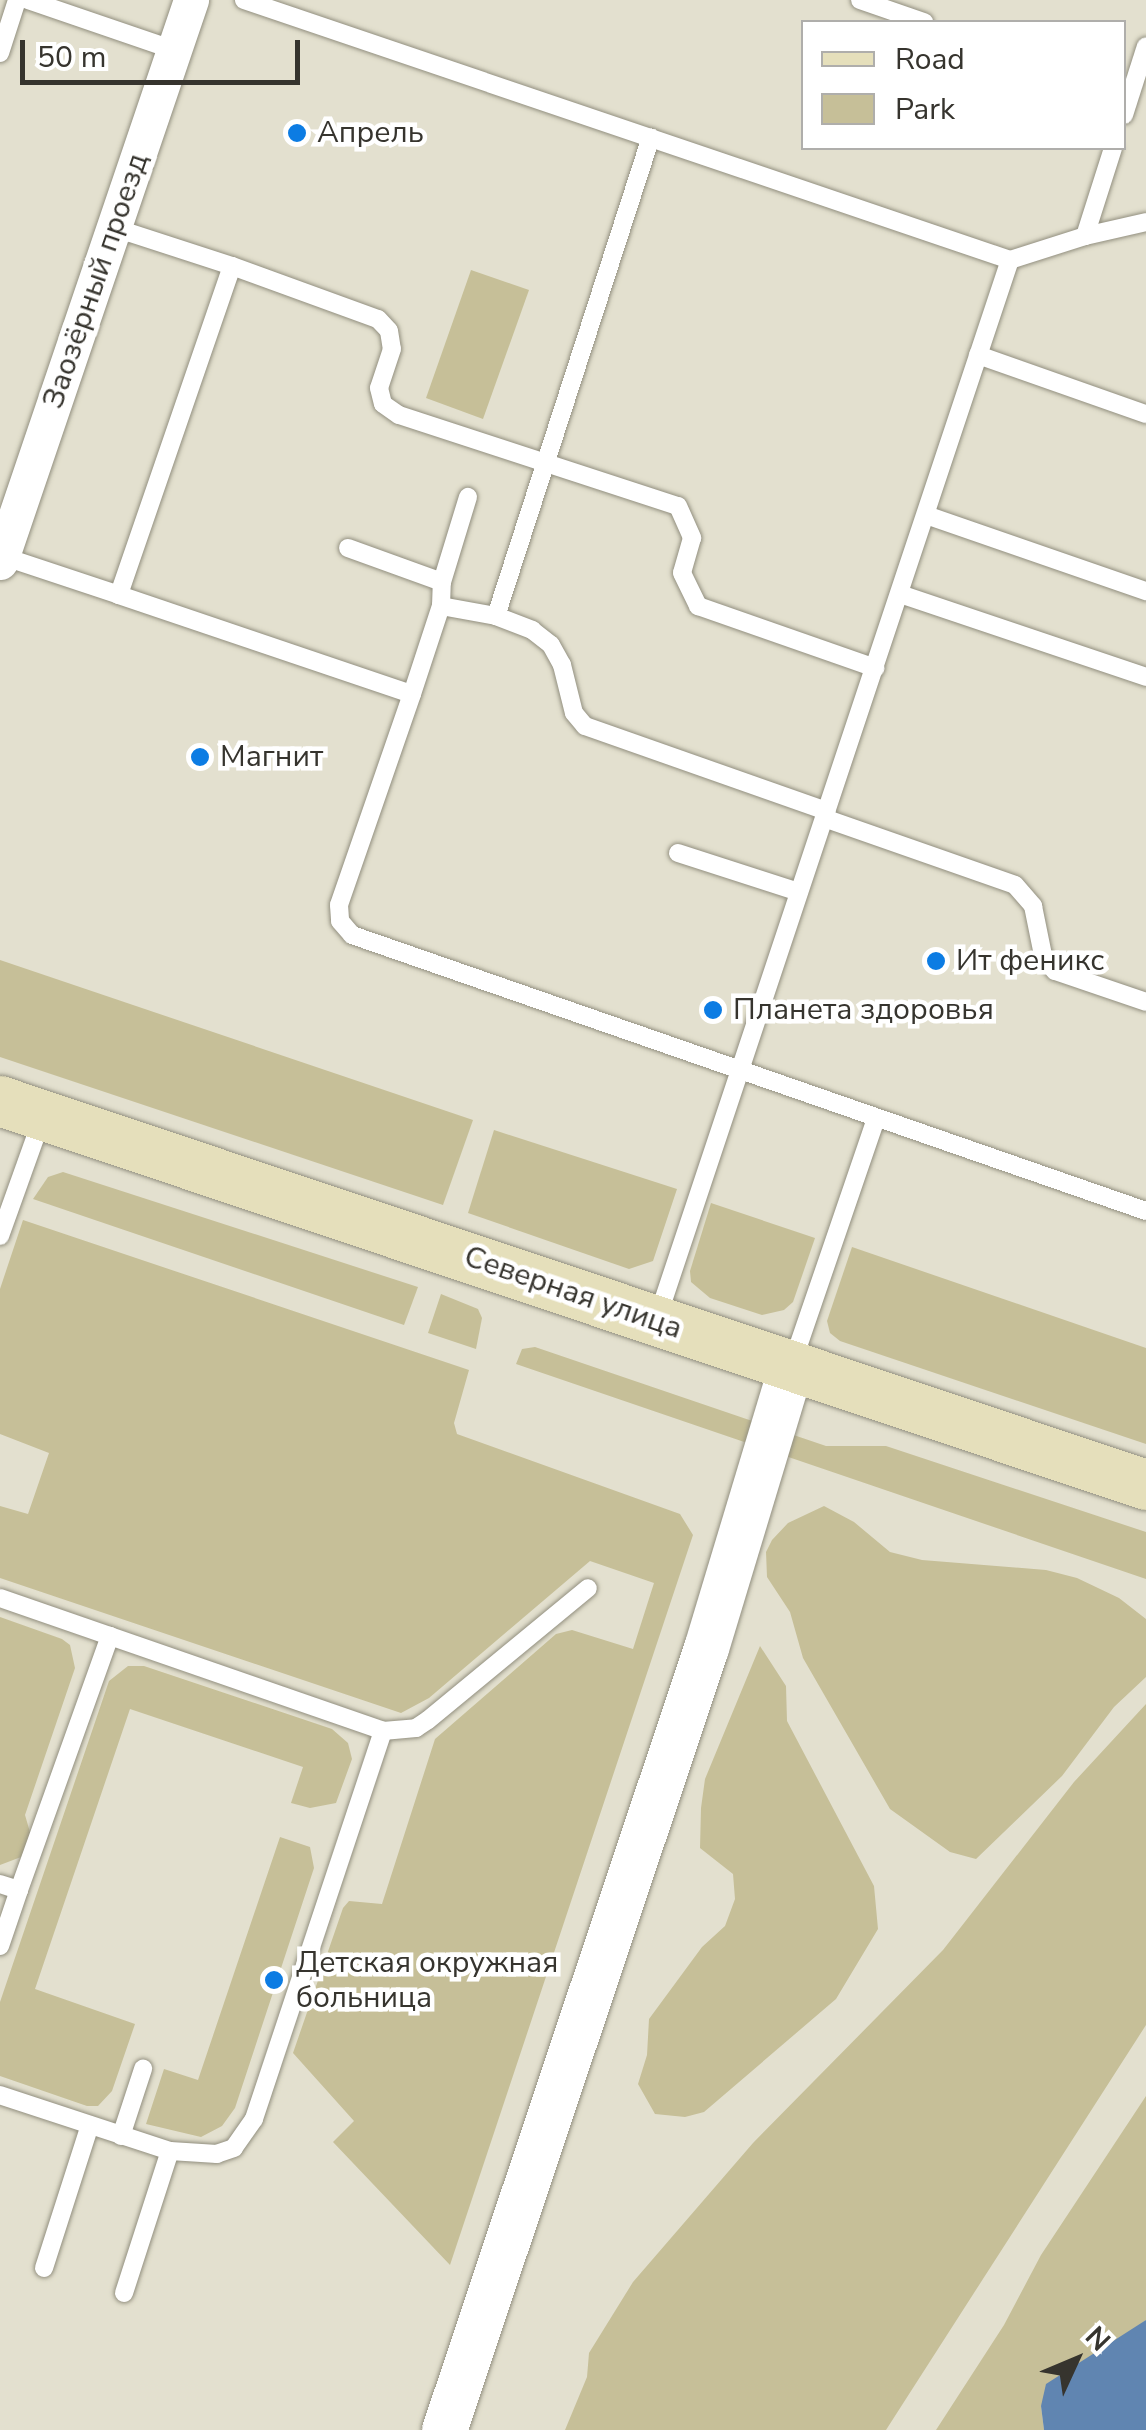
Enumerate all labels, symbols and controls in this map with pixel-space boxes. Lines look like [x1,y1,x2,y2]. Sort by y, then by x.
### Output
scale bar [25,20,305,82]
legend [801,20,1126,150]
text: 50 m [37,37,106,78]
text: Road [895,39,965,80]
text: Park [895,89,955,130]
place label: Апрель [317,115,424,151]
marker: Апрель [286,122,308,144]
street label: Заозёрный проезд [35,149,157,413]
place label: Магнит [220,739,323,775]
marker: Магнит [189,746,211,768]
place label: Ит феникс [956,943,1104,979]
marker: Ит феникс [925,950,947,972]
place label: Планета здоровья [733,992,994,1028]
marker: Планета здоровья [702,999,724,1021]
street label: Северная улица [459,1239,687,1347]
place label: Детская окружная больница [296,1945,558,2016]
marker: Детская окружная больница [261,1967,287,1993]
north arrow [1026,2310,1126,2410]
text: N [1077,2318,1119,2360]

